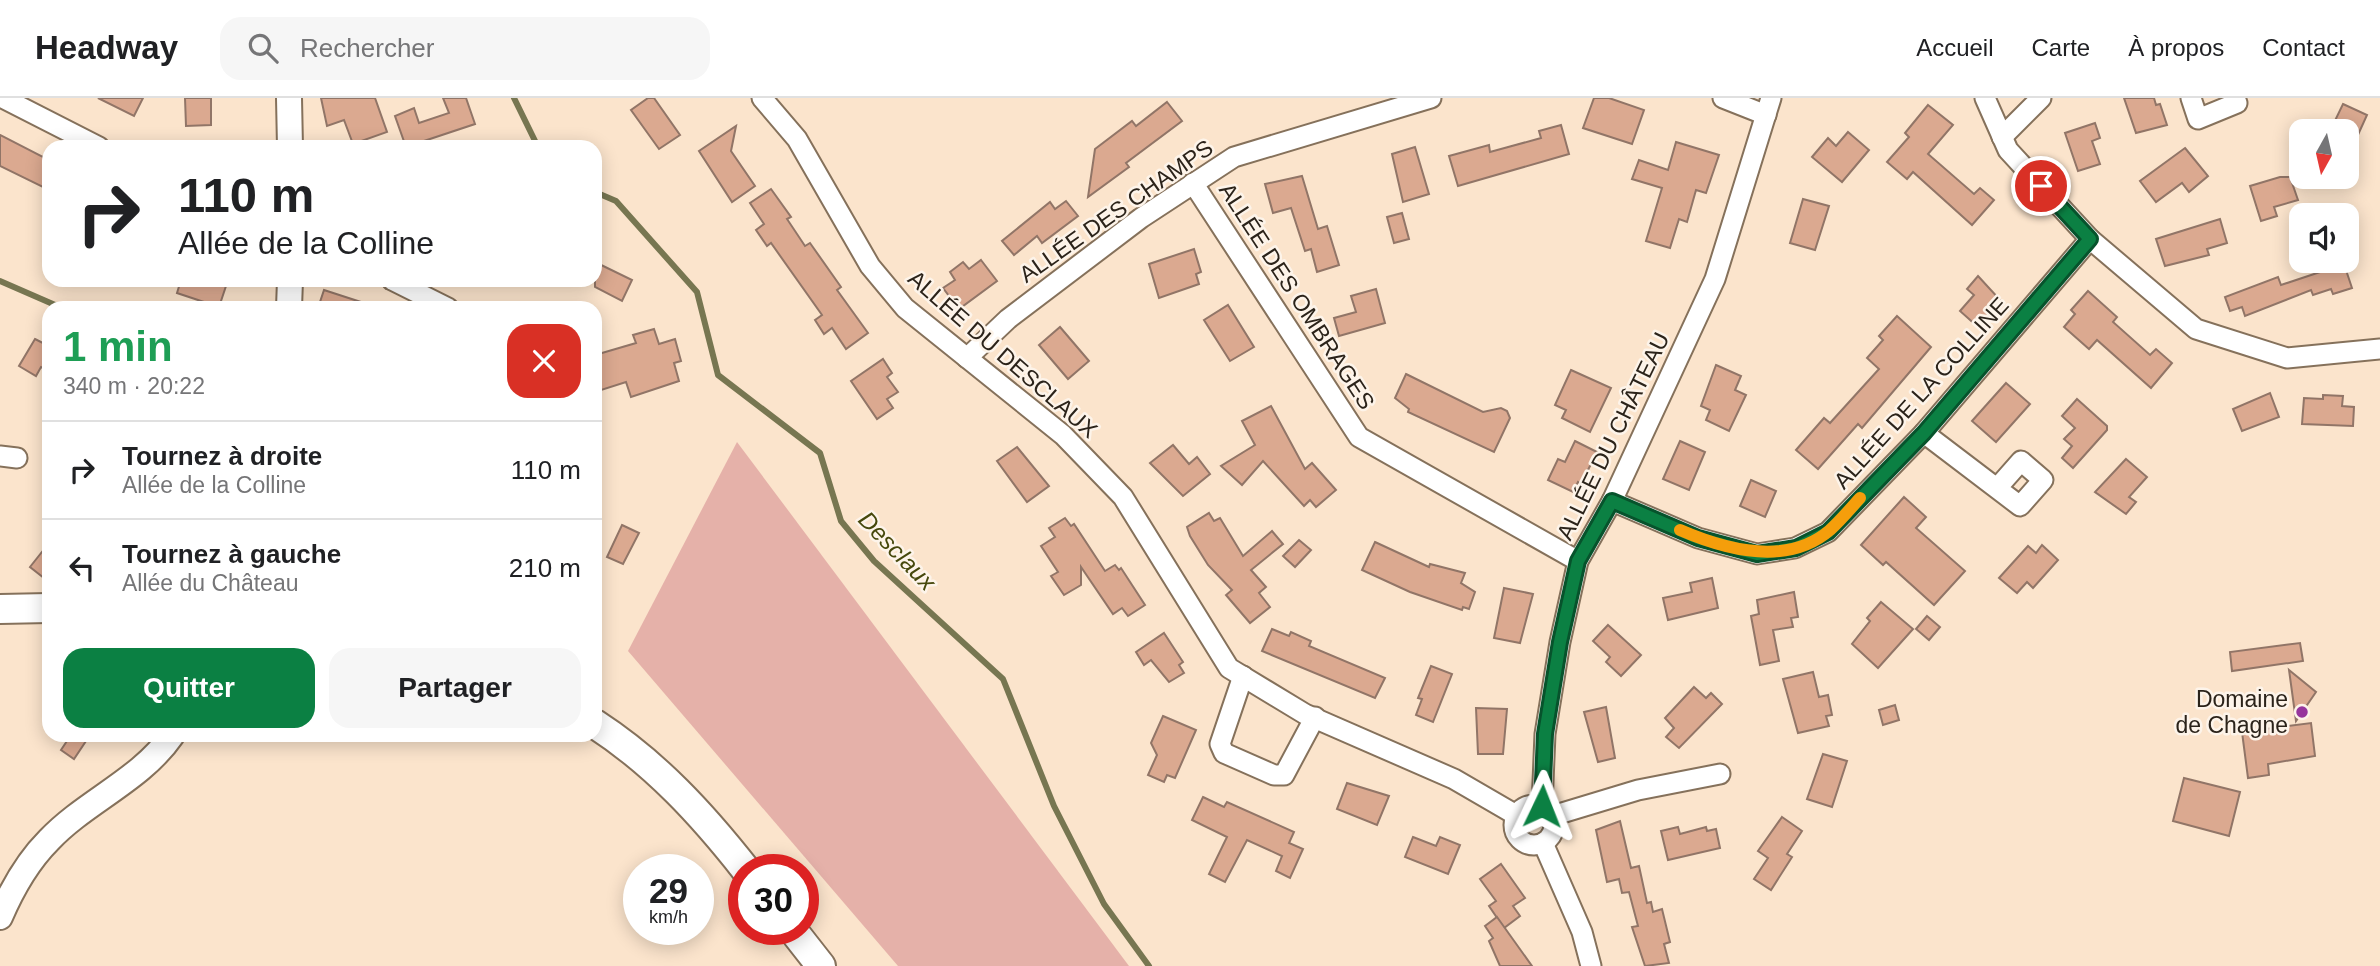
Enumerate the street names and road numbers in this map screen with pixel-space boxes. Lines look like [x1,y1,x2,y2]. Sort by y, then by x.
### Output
street label: ALLÉE DES CHAMPS [1014,134,1218,288]
street label: ALLÉE DES OMBRAGES [1214,178,1380,414]
street label: ALLÉE DU DESCLAUX [903,265,1103,443]
street label: ALLÉE DE LA COLLINE [1828,292,2014,494]
street label: ALLÉE DU CHÂTEAU [1551,328,1675,544]

